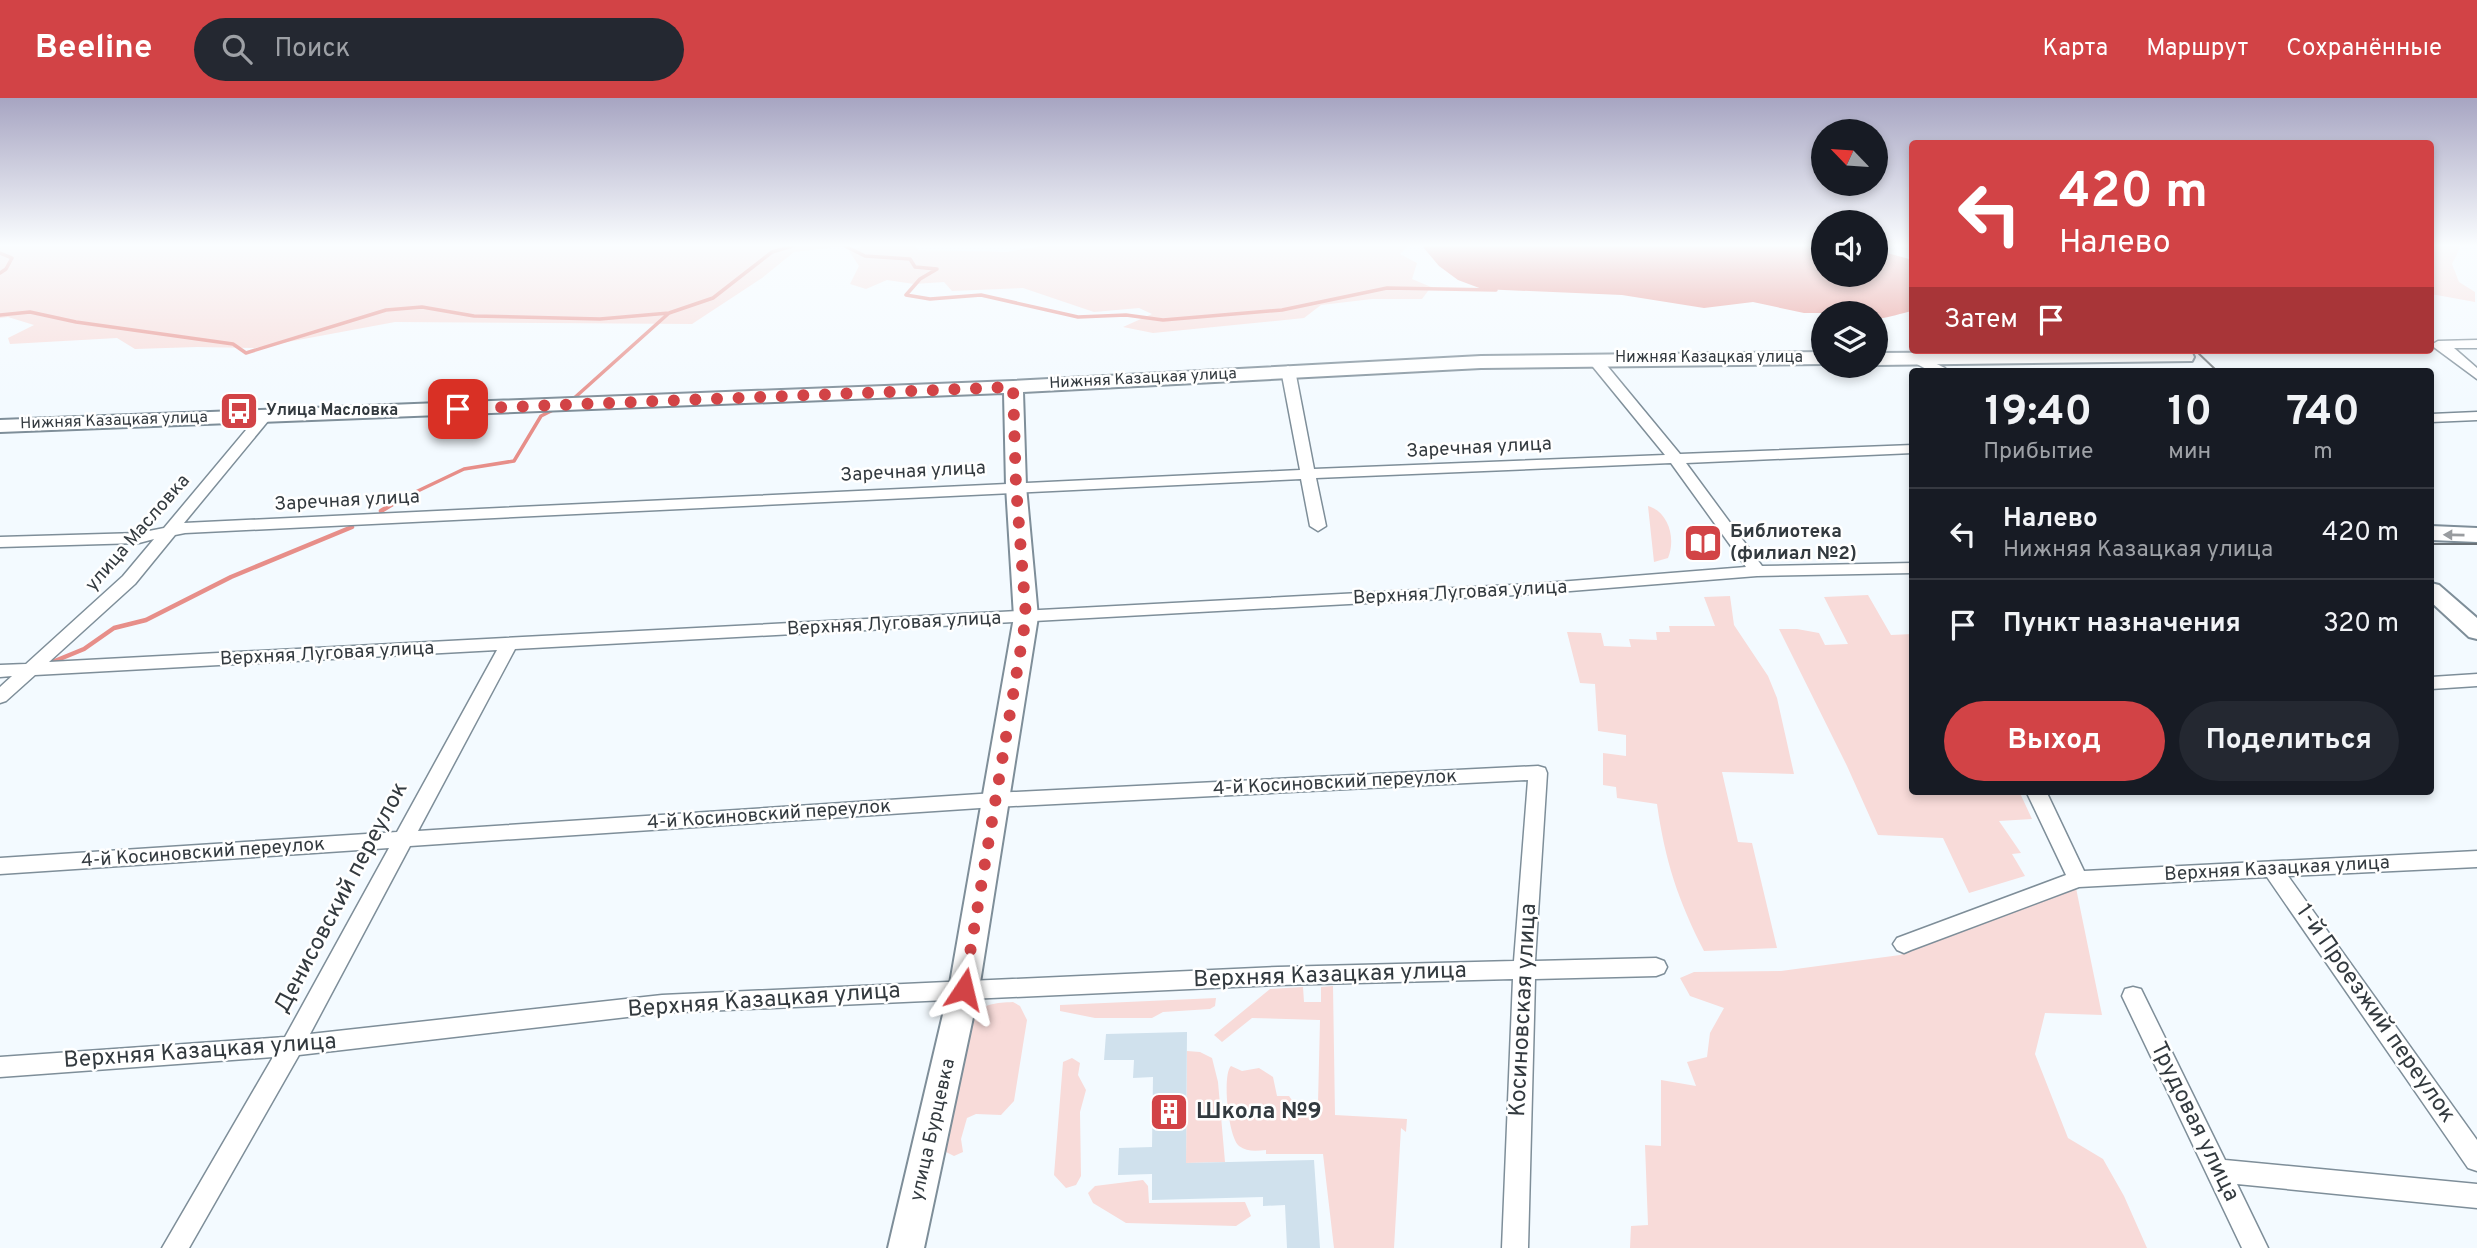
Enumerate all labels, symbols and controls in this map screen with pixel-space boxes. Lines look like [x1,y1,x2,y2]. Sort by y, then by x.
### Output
search box [194,18,684,81]
text: Beeline [35,28,152,70]
icon: search [218,30,256,68]
text: Поиск [274,33,350,66]
text: Карта [2042,34,2108,64]
text: Маршрут [2146,34,2248,64]
text: Сохранённые [2286,34,2442,64]
north arrow [1811,119,1888,196]
map controls [1811,119,1888,378]
text: 420 m [2059,163,2208,225]
icon: left [1944,168,2035,259]
button: sound [1811,210,1888,287]
text: Налево [2059,224,2171,264]
button: layers [1811,301,1888,378]
icon: arrive [2032,301,2070,339]
text: Затем [1944,304,2018,337]
street label: Нижняя Казацкая улица [1615,348,1803,368]
street label: Нижняя Казацкая улица [1049,364,1237,394]
pin [428,379,488,439]
text: 19:40 [1985,387,2092,440]
text: 10 [2168,387,2212,440]
text: 740 [2286,387,2360,440]
bus stop icon: Улица Масловка [218,390,260,432]
icon: arrive [439,390,477,428]
place label: Улица Масловка [266,401,398,421]
street label: Нижняя Казацкая улица [20,408,208,434]
street label: Заречная улица [1406,432,1552,464]
text: Прибытие [1983,438,2093,467]
text: мин [2168,438,2211,467]
text: m [2313,438,2333,467]
street label: Заречная улица [840,456,986,488]
street label: улица Масловка [81,469,195,597]
street label: Заречная улица [274,485,420,517]
text: Налево [2003,503,2098,536]
icon: left [1944,515,1982,553]
text: 420 m [2322,517,2399,550]
place label: Библиотека (филиал №2) [1730,520,1857,566]
library icon: Библиотека (филиал №2) [1682,522,1724,564]
one-way arrow [2443,529,2465,540]
text: Нижняя Казацкая улица [2003,536,2273,565]
street label: Верхняя Луговая улица [1352,575,1568,611]
street label: Верхняя Луговая улица [786,606,1002,642]
icon: arrive [1944,606,1982,644]
text: Пункт назначения [2003,608,2241,641]
text: 320 m [2323,608,2399,641]
street label: Верхняя Луговая улица [219,636,435,672]
button: Выход [1944,701,2165,781]
button: Поделиться [2179,701,2399,781]
street label: 4-й Косиновский переулок [1212,765,1458,801]
street label: Денисовский переулок [269,777,415,1019]
street label: 4-й Косиновский переулок [646,794,892,835]
street label: 4-й Косиновский переулок [80,832,326,873]
street label: Верхняя Казацкая улица [2164,851,2390,887]
street label: 1-й Проезжий переулок [2288,899,2462,1129]
street label: Косиновская улица [1504,903,1544,1117]
position arrow [927,952,1001,1026]
street label: Верхняя Казацкая улица [1193,957,1467,995]
street label: Верхняя Казацкая улица [627,977,901,1025]
street label: Верхняя Казацкая улица [63,1028,337,1076]
street label: Трудовая улица [2143,1037,2245,1207]
street label: улица Бурцевка [905,1056,961,1204]
building icon: Школа №9 [1148,1091,1190,1133]
place label: Школа №9 [1196,1098,1322,1127]

